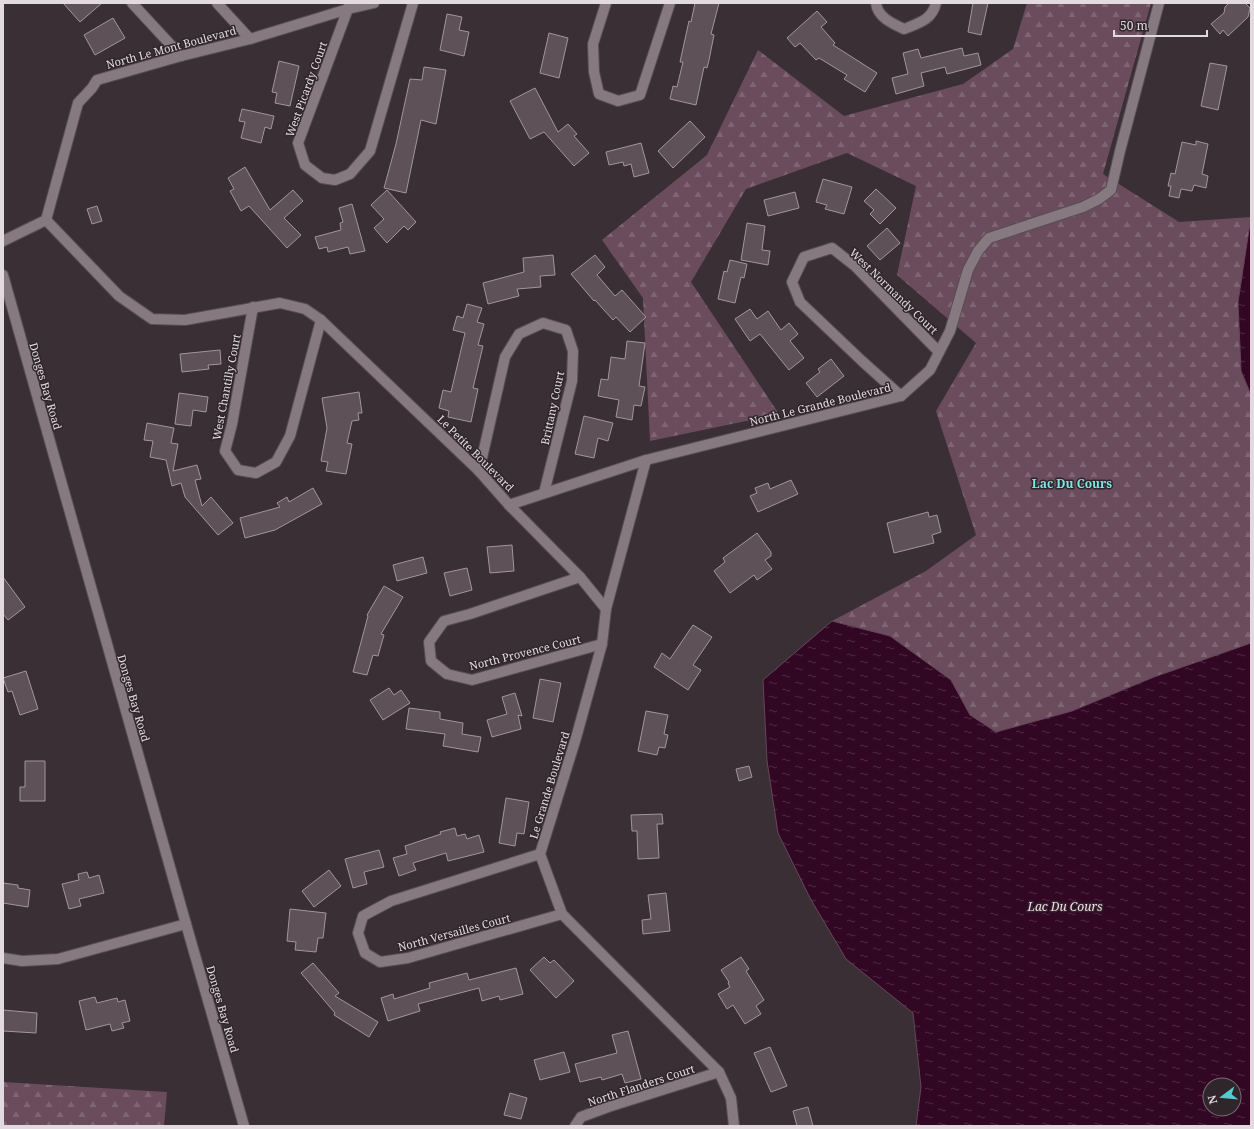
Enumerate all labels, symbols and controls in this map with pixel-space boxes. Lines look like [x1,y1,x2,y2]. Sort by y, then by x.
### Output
scale bar [1114,12,1207,38]
text: 50 m [1120,17,1148,34]
street label: North Le Mont Boulevard [104,22,238,72]
street label: West Picardy Court [282,39,330,139]
street label: West Normandy Court [847,245,941,337]
street label: West Chantilly Court [208,332,244,441]
street label: Donges Bay Road [26,341,66,431]
street label: Brittany Court [537,370,567,446]
street label: North Le Grande Boulevard [748,379,892,429]
street label: Le Petite Boulevard [434,411,518,495]
district label: Lac Du Cours [1032,475,1112,492]
street label: North Provence Court [468,631,582,673]
street label: Donges Bay Road [114,653,154,743]
street label: Le Grande Boulevard [526,729,573,841]
water label: Lac Du Cours [1026,898,1103,915]
street label: North Versailles Court [396,910,512,954]
street label: Donges Bay Road [203,964,243,1054]
street label: North Flanders Court [586,1061,697,1109]
north arrow [1202,1077,1242,1117]
text: N [1203,1093,1220,1106]

